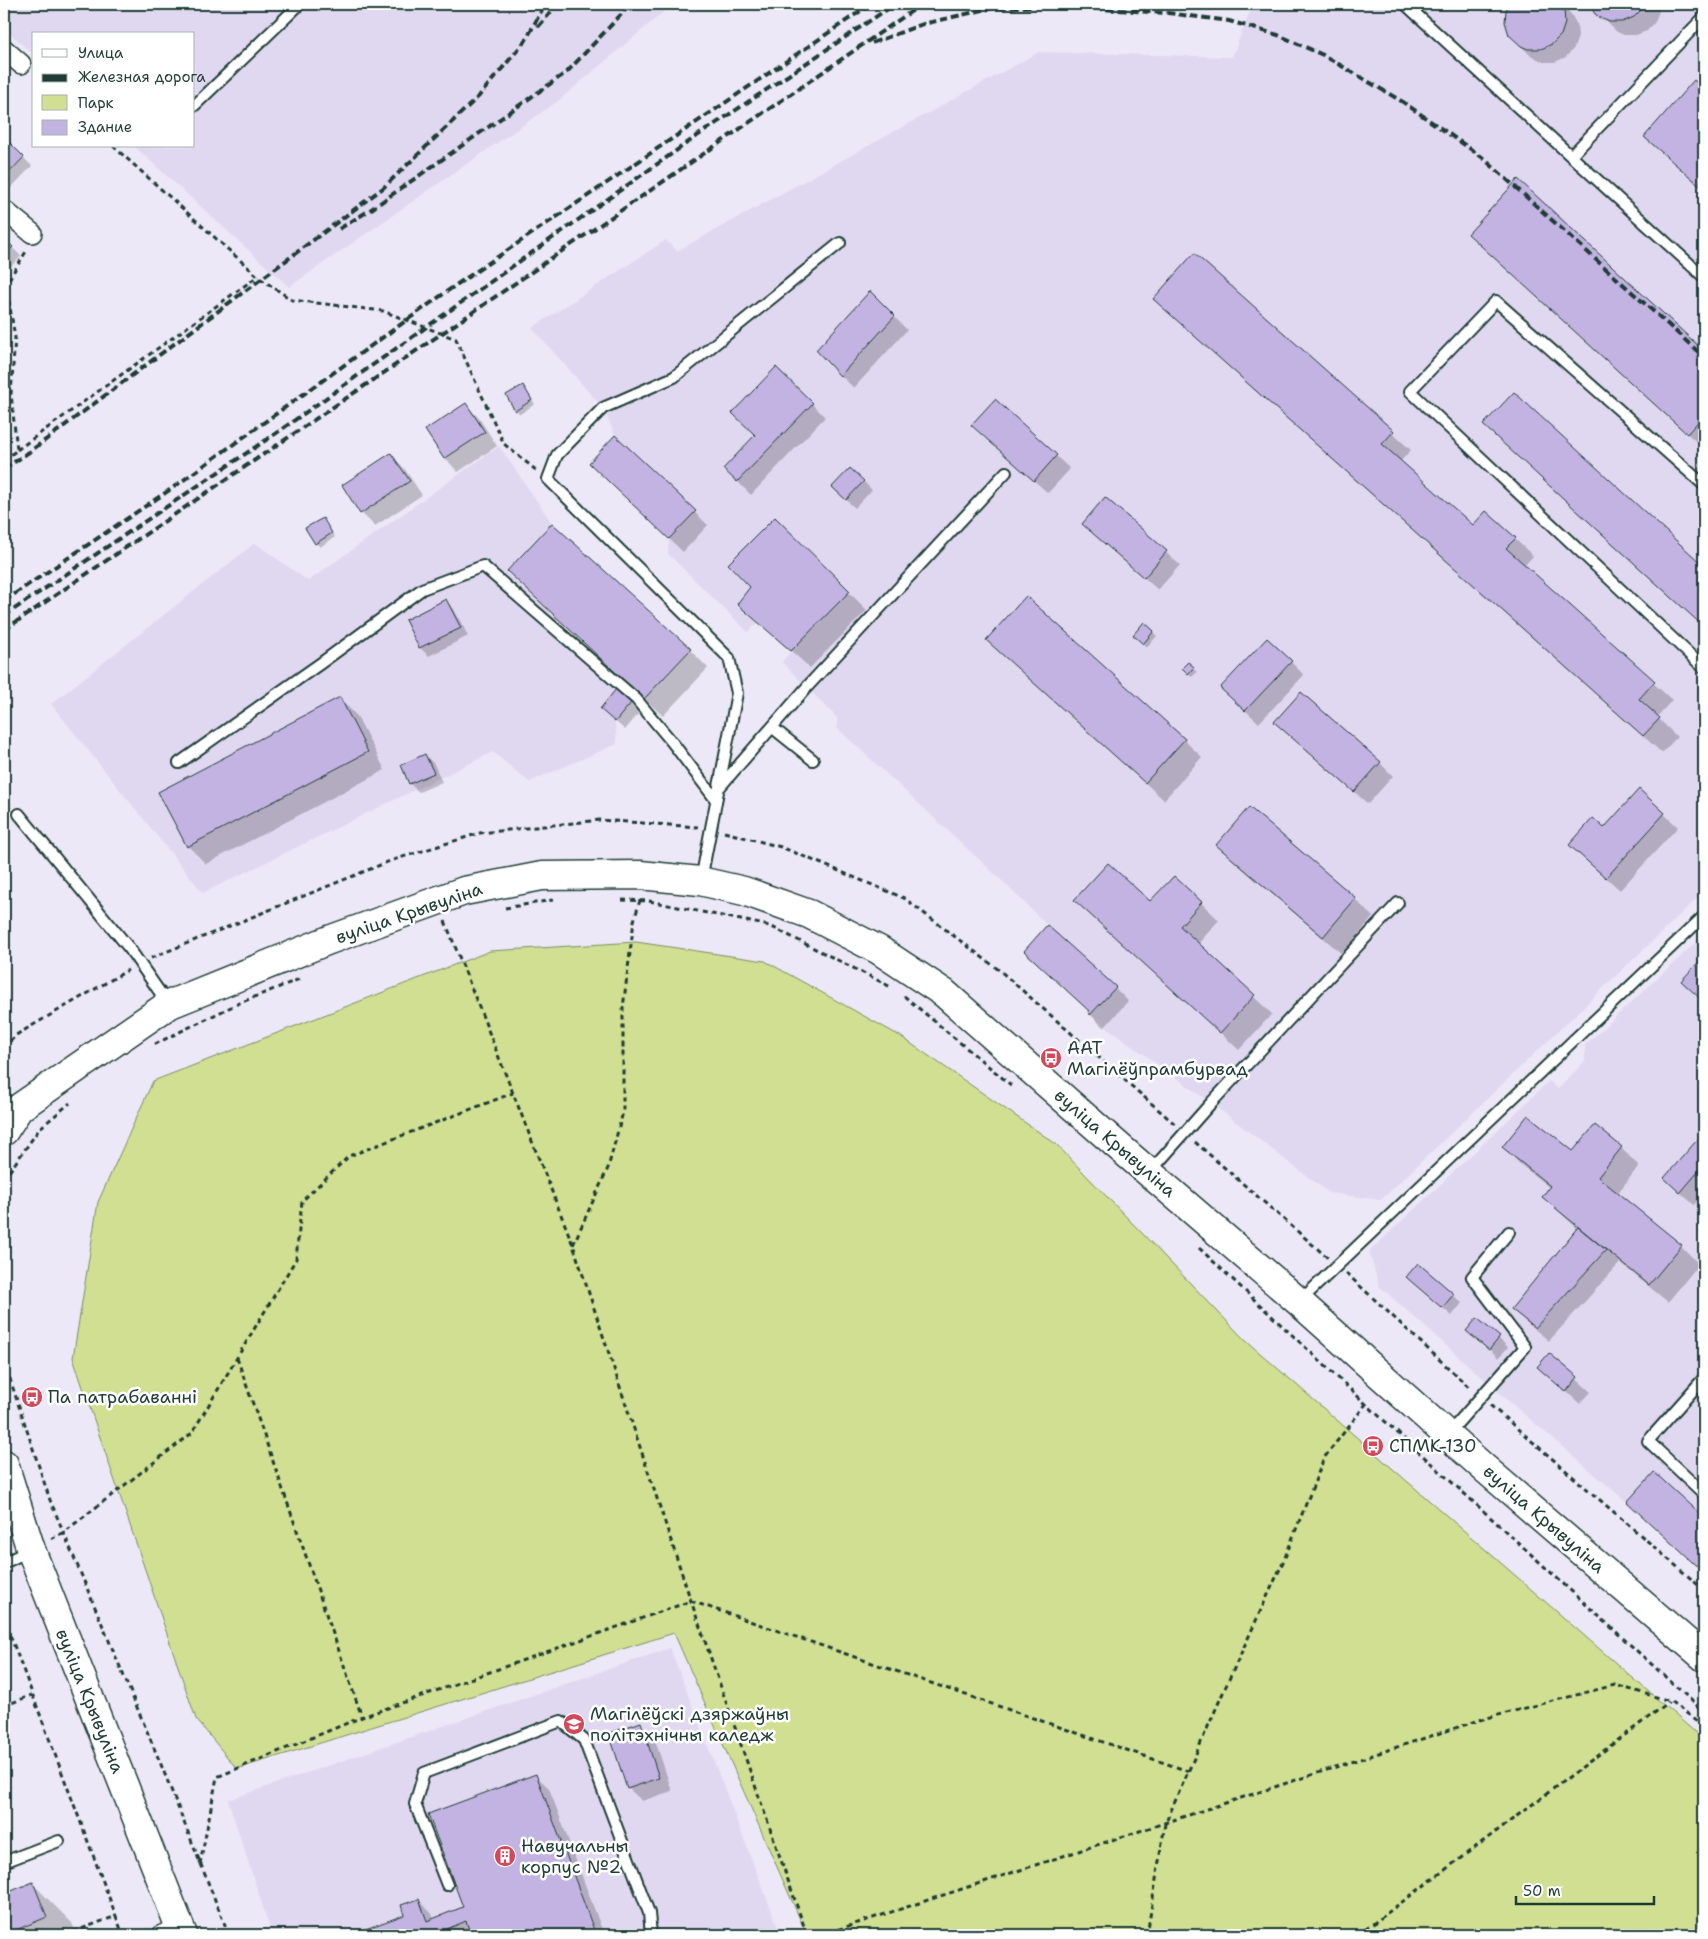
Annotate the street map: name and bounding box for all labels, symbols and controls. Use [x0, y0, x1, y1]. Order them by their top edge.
legend [32, 32, 195, 148]
text: Улица [78, 43, 124, 63]
text: Железная дорога [78, 67, 206, 87]
text: Парк [78, 93, 114, 113]
text: Здание [78, 117, 132, 137]
street label: вуліца Крывуліна [332, 877, 486, 949]
place label: ААТ Магілёўпрамбурвад [1067, 1036, 1249, 1081]
bus stop icon: ААТ Магілёўпрамбурвад [1039, 1046, 1063, 1070]
street label: вуліца Крывуліна [1049, 1083, 1181, 1203]
bus stop icon: Па патрабаванні [20, 1385, 44, 1409]
place label: Па патрабаванні [48, 1385, 197, 1409]
bus stop icon: СПМК-130 [1361, 1434, 1385, 1458]
place label: СПМК-130 [1389, 1434, 1477, 1458]
street label: вуліца Крывуліна [1478, 1459, 1610, 1579]
street label: вуліца Крывуліна [50, 1625, 130, 1777]
place label: Магілёўскі дзяржаўны політэхнічны каледж [590, 1702, 789, 1747]
school or university icon: Магілёўскі дзяржаўны політэхнічны каледж [562, 1712, 586, 1736]
place label: Навучальны корпус №2 [521, 1834, 629, 1879]
building icon: Навучальны корпус №2 [493, 1844, 517, 1868]
scale bar [1516, 1874, 1653, 1906]
text: 50 m [1523, 1881, 1561, 1901]

